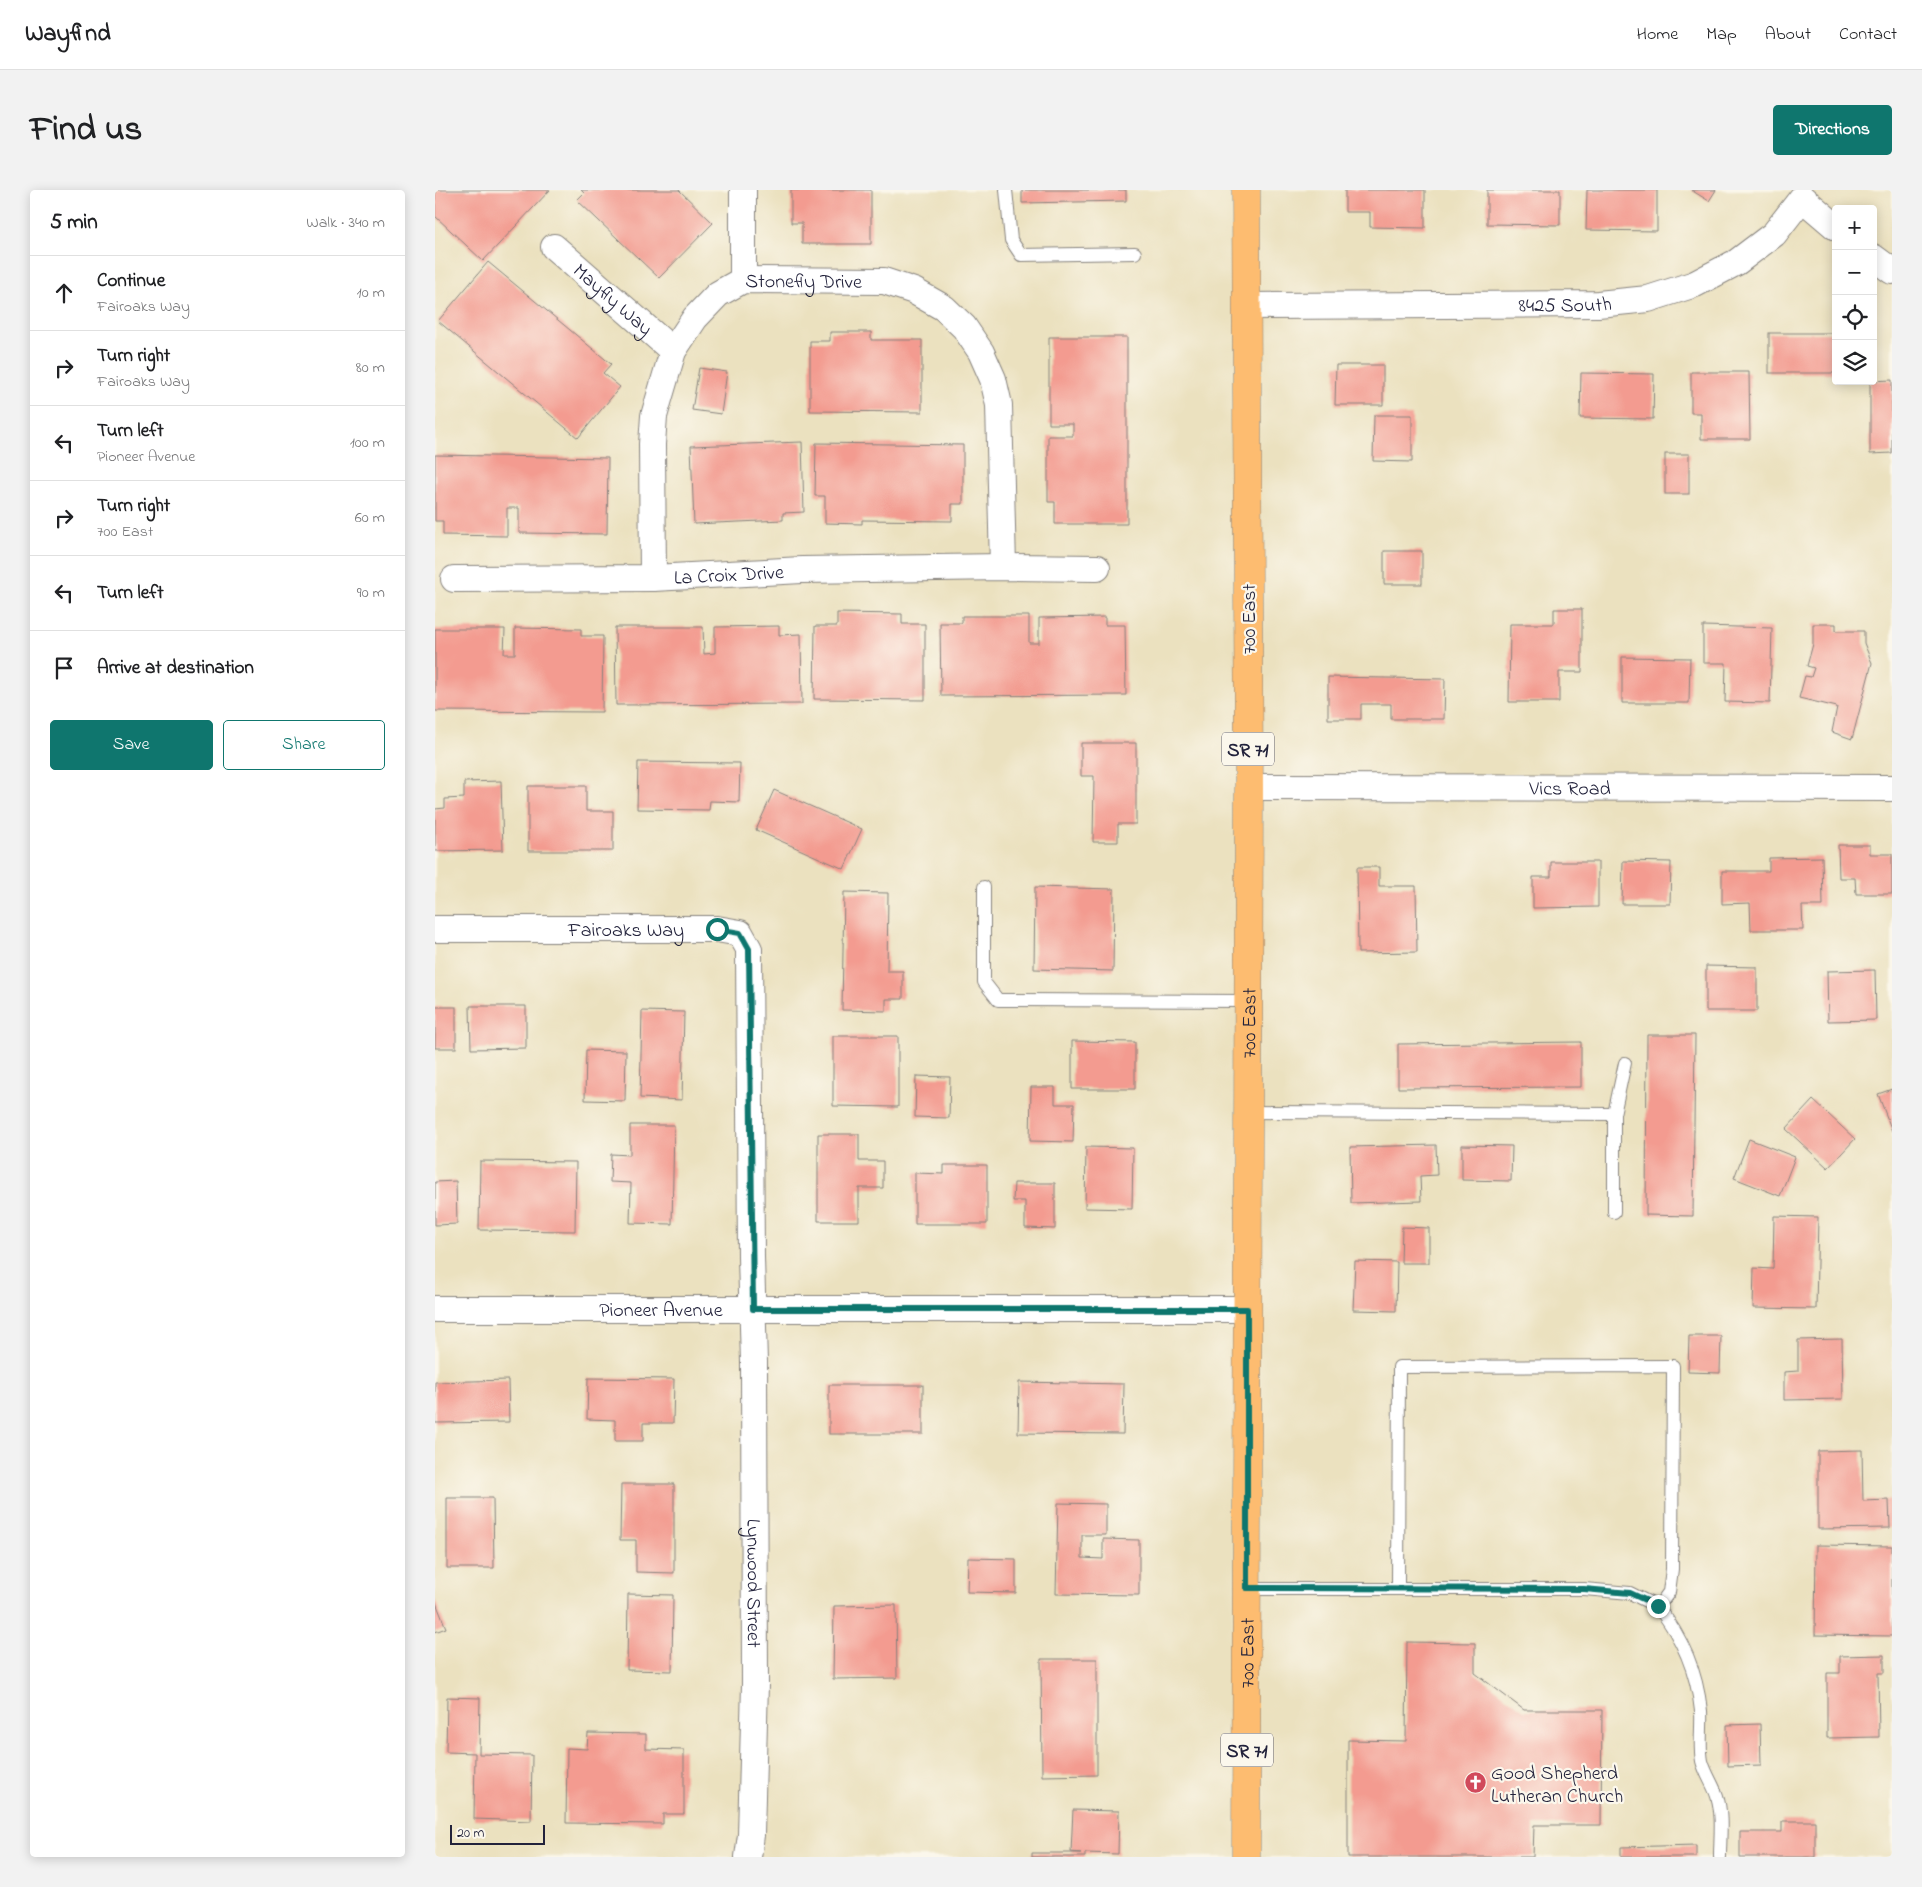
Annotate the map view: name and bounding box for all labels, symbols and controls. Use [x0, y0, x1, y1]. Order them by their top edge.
text: Wayfind [25, 17, 111, 52]
text: Home [1637, 22, 1678, 48]
text: Map [1706, 22, 1737, 48]
text: About [1765, 22, 1811, 48]
text: Contact [1839, 22, 1897, 48]
text: Find us [30, 105, 142, 156]
button: Directions [1773, 105, 1892, 155]
map controls [1832, 205, 1877, 385]
button: + [1832, 205, 1877, 250]
text: 5 min [50, 208, 98, 238]
text: Walk · 340 m [306, 211, 385, 235]
button: − [1832, 250, 1877, 295]
street label: Mayfly Way [566, 258, 658, 344]
text: Continue [97, 268, 165, 295]
street label: Stonefly Drive [745, 268, 862, 298]
icon: ahead [50, 279, 78, 307]
text: 10 m [357, 281, 385, 305]
street label: 8425 South [1518, 291, 1613, 321]
text: Fairoaks Way [97, 295, 190, 319]
button: locate [1832, 295, 1877, 340]
button: layers [1832, 340, 1877, 385]
text: Turn right [97, 343, 170, 370]
icon: right [50, 354, 78, 382]
text: 80 m [356, 356, 385, 380]
text: Fairoaks Way [97, 370, 190, 394]
text: Turn left [97, 418, 164, 445]
icon: left [50, 429, 78, 457]
text: 100 m [350, 431, 385, 455]
text: Pioneer Avenue [97, 445, 196, 469]
text: Turn right [97, 493, 170, 520]
icon: right [50, 504, 78, 532]
text: 60 m [355, 506, 385, 530]
text: 700 East [97, 520, 153, 544]
street label: La Croix Drive [673, 559, 785, 594]
icon: left [50, 579, 78, 607]
text: Turn left [97, 580, 164, 607]
text: 90 m [357, 581, 385, 605]
street label: 700 East [1236, 584, 1265, 654]
icon: arrive [50, 654, 78, 682]
text: Arrive at destination [97, 655, 254, 682]
button: Save [50, 720, 213, 770]
button: Share [223, 720, 385, 770]
road number: SR 71 [1222, 732, 1274, 766]
street label: Vics Road [1528, 775, 1611, 805]
street label: Fairoaks Way [567, 917, 684, 946]
route start [706, 918, 729, 941]
street label: 700 East [1236, 988, 1265, 1058]
street label: Pioneer Avenue [599, 1297, 723, 1326]
street label: Lynwood Street [737, 1519, 767, 1648]
route end [1647, 1595, 1670, 1618]
street label: 700 East [1234, 1618, 1264, 1688]
road number: SR 71 [1221, 1734, 1273, 1766]
place label: Good Shepherd Lutheran Church [1491, 1760, 1623, 1812]
church icon: Good Shepherd Lutheran Church [1463, 1771, 1487, 1795]
scale bar [450, 1822, 545, 1845]
text: 20 m [457, 1823, 484, 1844]

